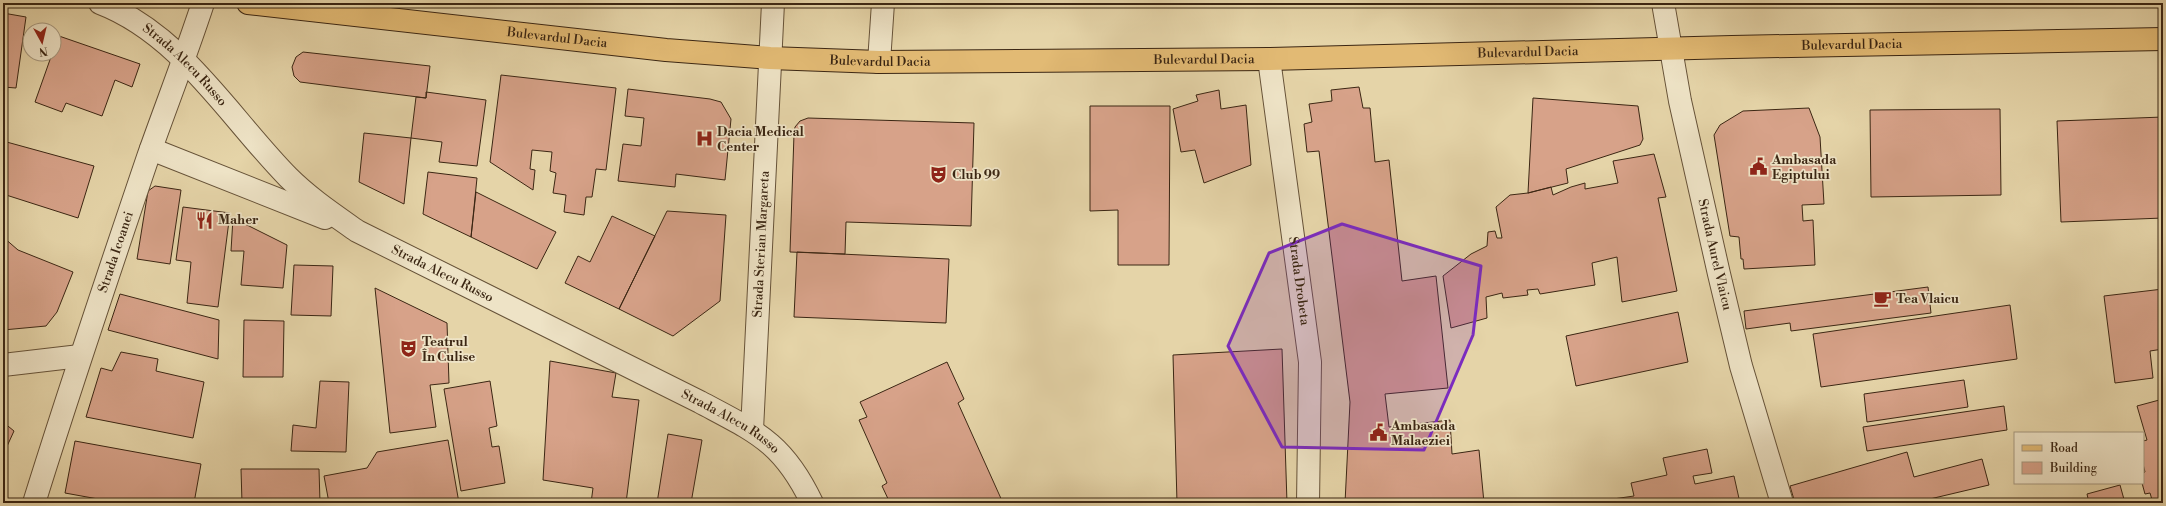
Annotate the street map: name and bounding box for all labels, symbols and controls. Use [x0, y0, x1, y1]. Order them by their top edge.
street label: Strada Alecu Russo [139, 20, 230, 109]
north arrow [22, 22, 62, 62]
street label: Bulevardul Dacia [505, 24, 609, 51]
street label: Bulevardul Dacia [1800, 36, 1903, 54]
text: N [38, 43, 49, 58]
street label: Bulevardul Dacia [1476, 43, 1579, 62]
street label: Bulevardul Dacia [1152, 51, 1255, 68]
street label: Bulevardul Dacia [828, 52, 931, 70]
place label: Dacia Medical Center [717, 124, 805, 155]
hospital icon: Dacia Medical Center [694, 129, 714, 149]
place label: Ambasada Egiptului [1771, 152, 1837, 183]
public building icon: Ambasada Egiptului [1749, 157, 1769, 177]
theatre icon: Club 99 [929, 165, 949, 185]
place label: Club 99 [952, 167, 1000, 183]
street label: Strada Sterian Margareta [750, 170, 773, 318]
street label: Strada Aurel Vlaicu [1694, 197, 1736, 313]
street label: Strada Icoanei [95, 209, 137, 295]
restaurant icon: Maher [195, 210, 215, 230]
place label: Maher [218, 212, 259, 228]
street label: Strada Drobeta [1285, 236, 1313, 327]
street label: Strada Alecu Russo [389, 241, 496, 306]
cafe icon: Tea Vlaicu [1873, 289, 1893, 309]
place label: Tea Vlaicu [1896, 291, 1959, 307]
place label: Teatrul În Culise [421, 334, 475, 365]
theatre icon: Teatrul În Culise [399, 339, 419, 359]
street label: Strada Alecu Russo [679, 386, 783, 457]
place label: Ambasada Malaeziei [1390, 418, 1456, 449]
public building icon: Ambasada Malaeziei [1368, 423, 1388, 443]
legend [2014, 432, 2144, 484]
text: Road [2050, 441, 2078, 456]
text: Building [2049, 461, 2098, 476]

